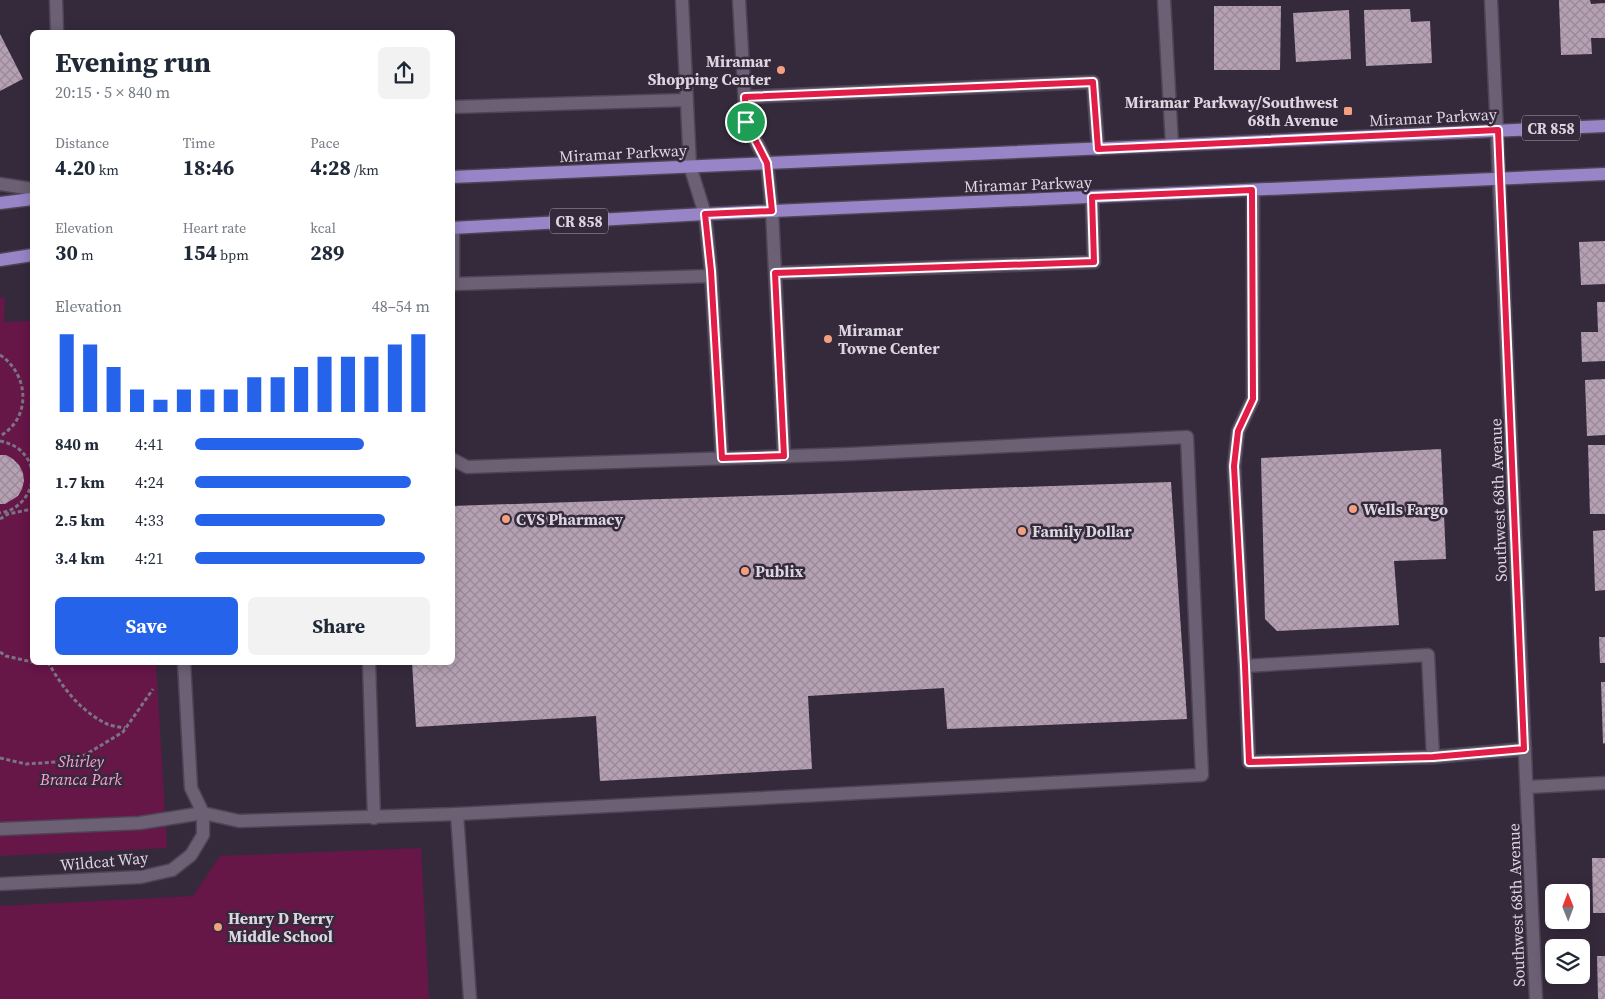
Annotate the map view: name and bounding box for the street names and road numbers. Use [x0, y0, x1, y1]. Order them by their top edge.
street label: Miramar Parkway [1369, 103, 1498, 131]
road number: CR 858 [1522, 116, 1580, 140]
street label: Miramar Parkway [559, 139, 688, 167]
street label: Miramar Parkway [964, 171, 1093, 197]
road number: CR 858 [550, 208, 608, 234]
street label: Southwest 68th Avenue [1484, 418, 1512, 582]
street label: Southwest 68th Avenue [1502, 823, 1530, 987]
street label: Wildcat Way [59, 846, 150, 876]

